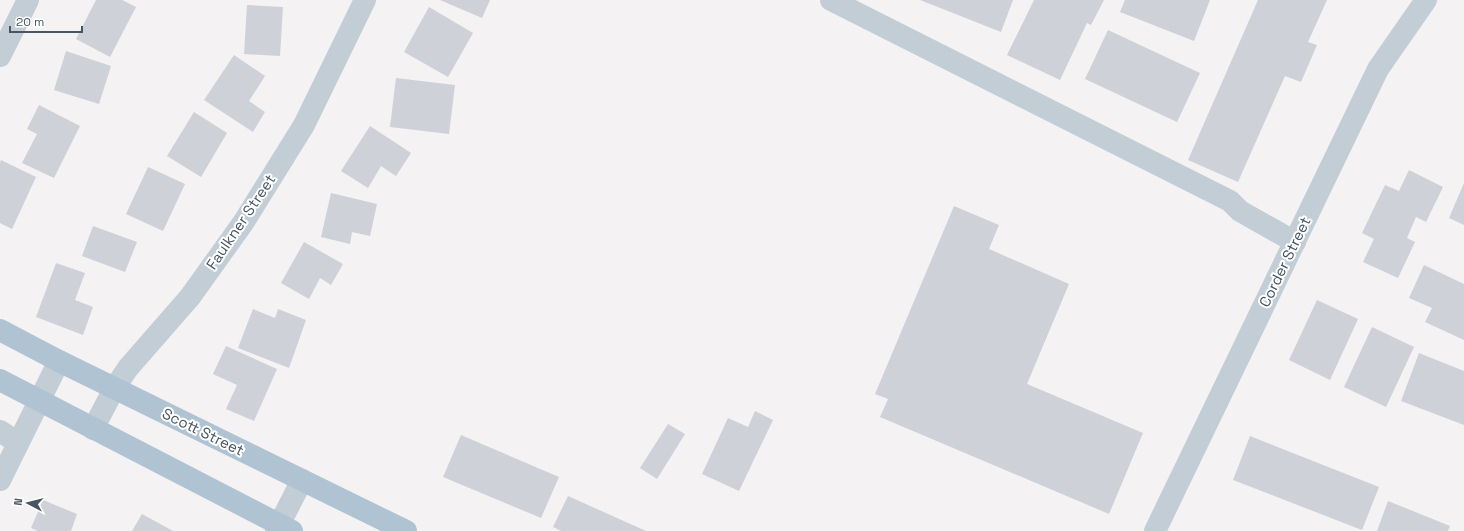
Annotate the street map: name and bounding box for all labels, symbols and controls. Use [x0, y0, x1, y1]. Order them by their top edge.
scale bar [10, 8, 82, 34]
text: 20 m [16, 14, 44, 30]
street label: Faulkner Street [202, 170, 279, 273]
street label: Corder Street [1254, 213, 1315, 310]
street label: Scott Street [159, 404, 247, 460]
north arrow [8, 483, 48, 523]
text: N [11, 497, 25, 506]

